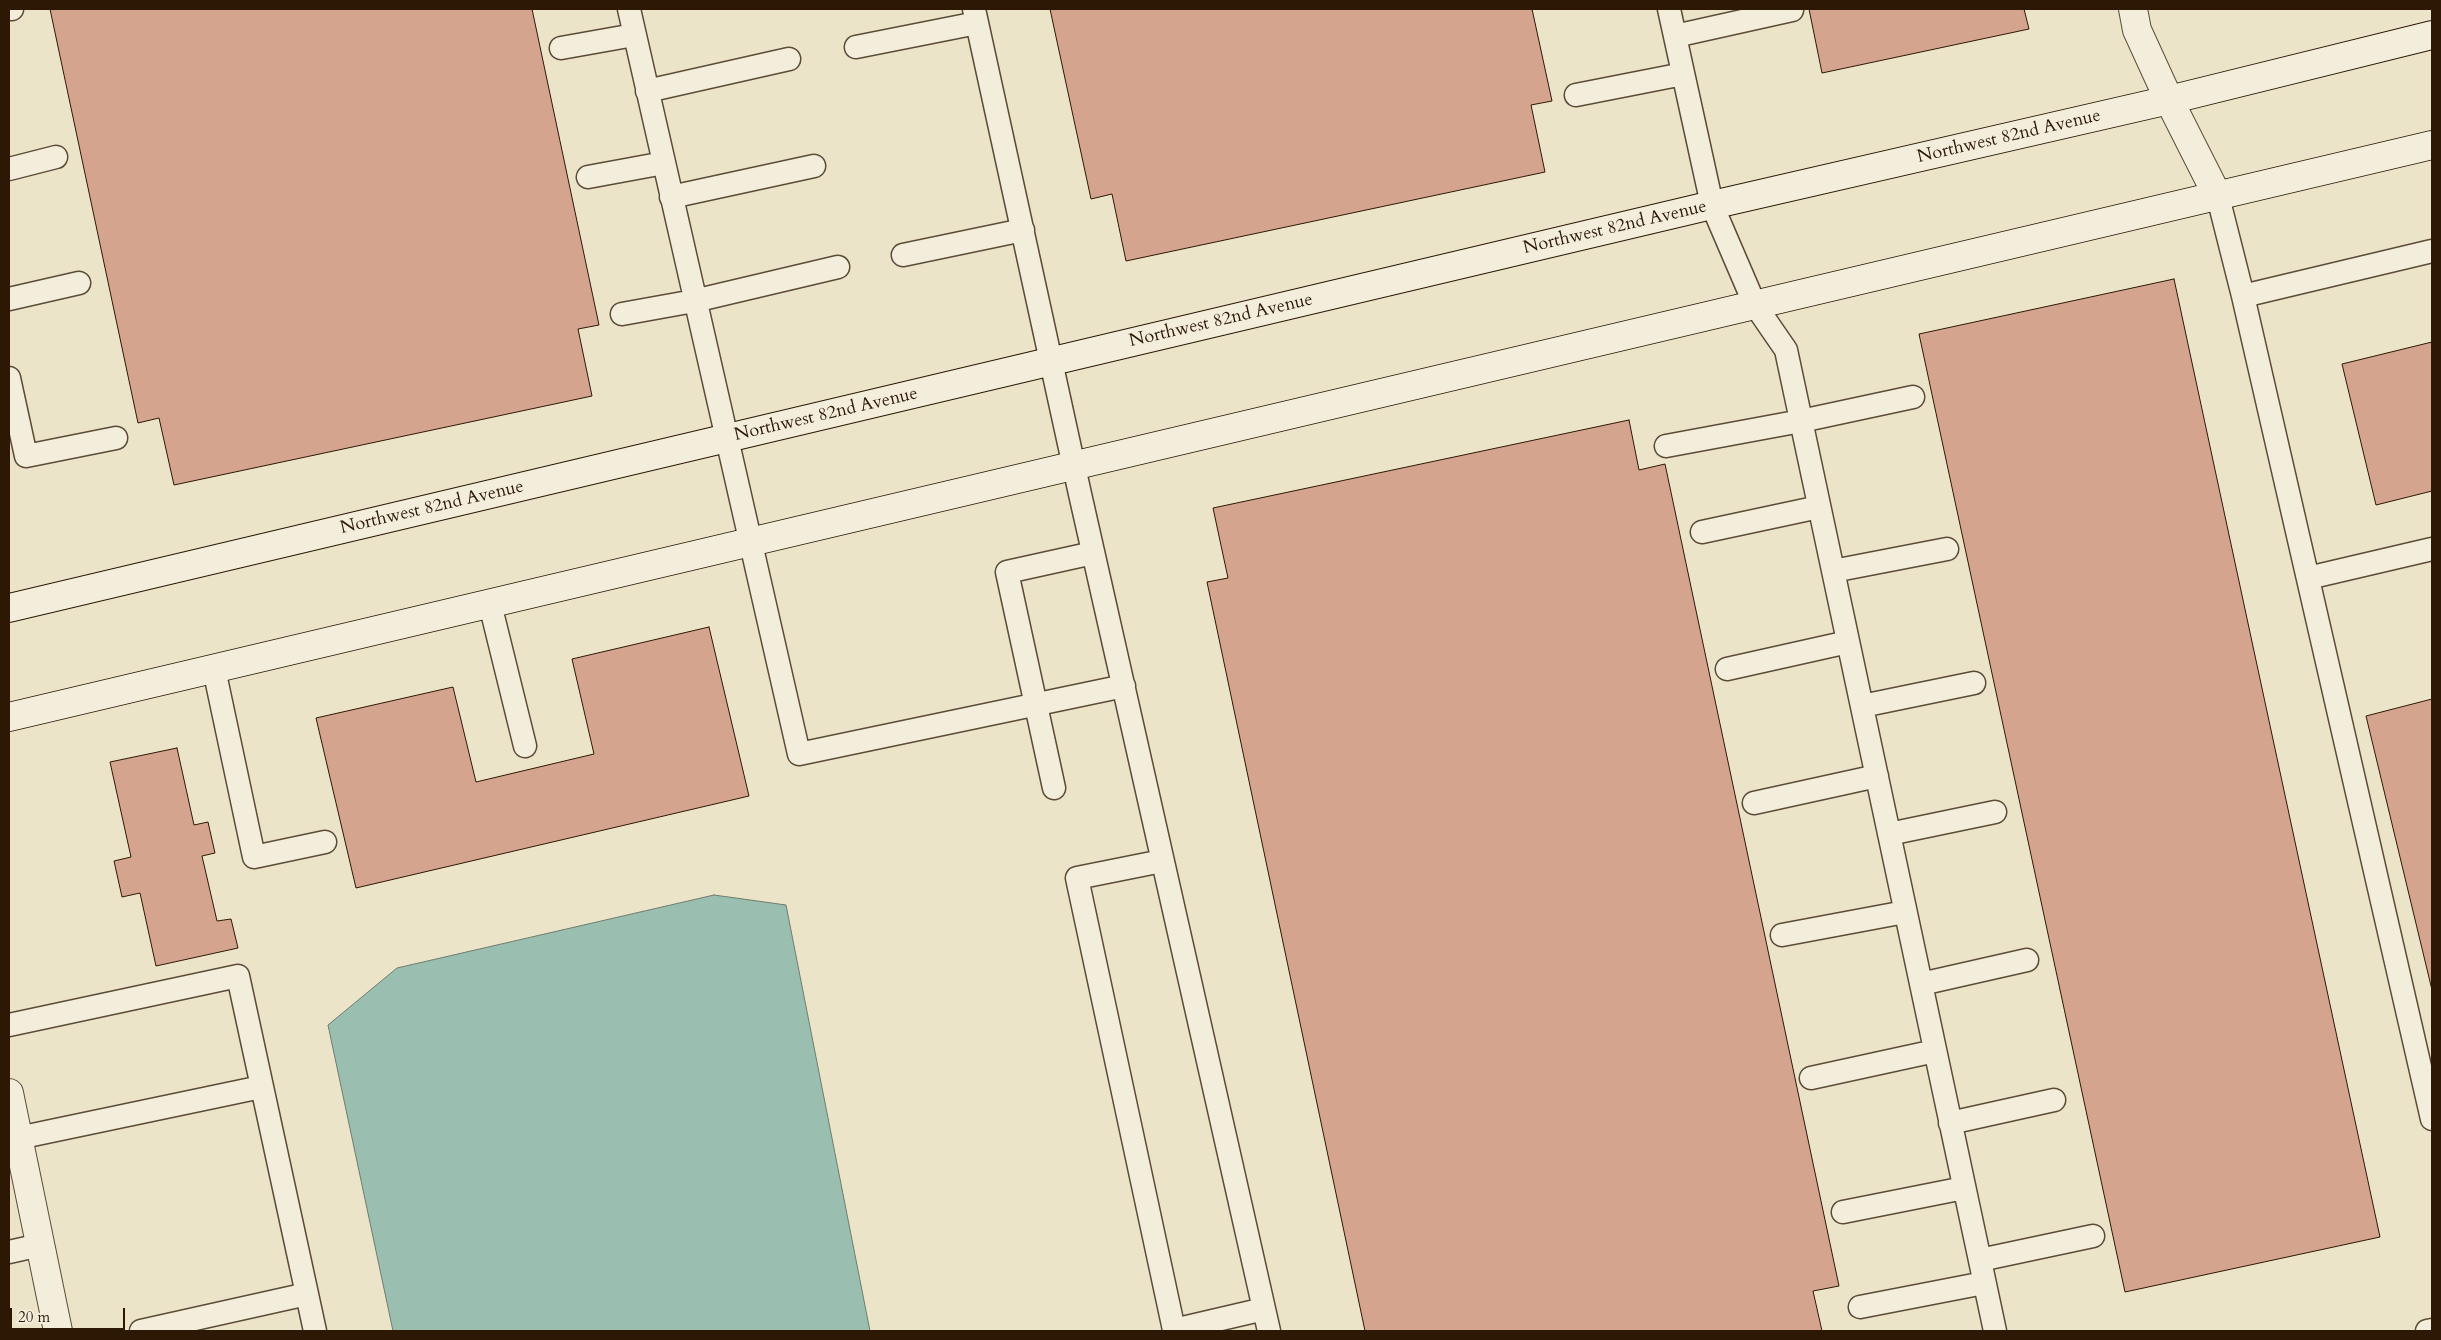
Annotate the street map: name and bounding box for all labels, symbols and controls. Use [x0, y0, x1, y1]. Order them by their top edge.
street label: Northwest 82nd Avenue [1915, 105, 2103, 169]
street label: Northwest 82nd Avenue [1521, 196, 1709, 260]
street label: Northwest 82nd Avenue [1127, 289, 1315, 353]
street label: Northwest 82nd Avenue [732, 383, 920, 447]
street label: Northwest 82nd Avenue [338, 476, 526, 540]
scale bar [12, 1298, 128, 1330]
text: 20 m [18, 1307, 50, 1327]

